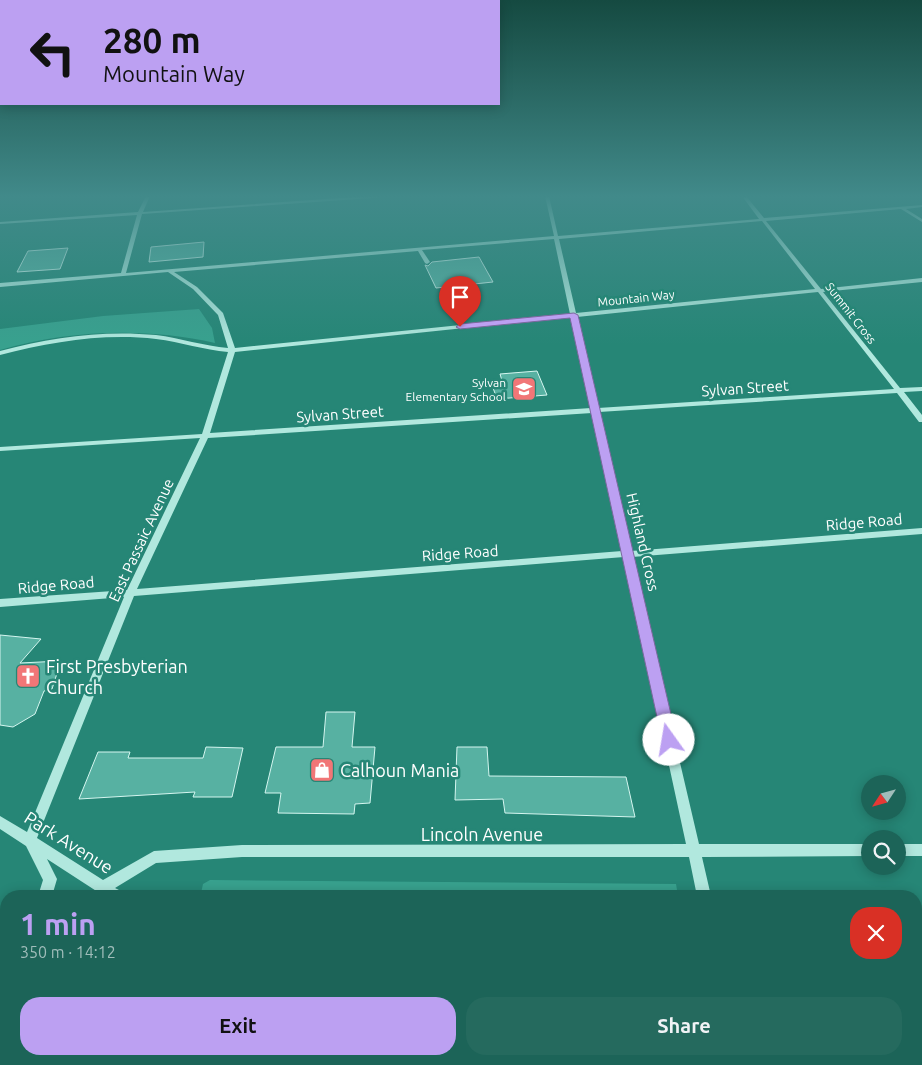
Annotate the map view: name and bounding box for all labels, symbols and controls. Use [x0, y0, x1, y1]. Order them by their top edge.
icon: left [20, 20, 85, 85]
text: 280 m [103, 20, 201, 60]
text: Mountain Way [103, 61, 245, 86]
pin [439, 276, 481, 327]
street label: Summit Cross [823, 280, 879, 346]
icon: arrive [446, 283, 474, 311]
street label: Mountain Way [597, 287, 675, 309]
place label: Sylvan Elementary School [406, 376, 506, 403]
school or university icon: Sylvan Elementary School [511, 376, 537, 402]
street label: Sylvan Street [701, 376, 789, 400]
street label: Sylvan Street [296, 402, 384, 426]
street label: East Passaic Avenue [105, 476, 177, 604]
street label: Highland Cross [623, 491, 663, 593]
street label: Ridge Road [825, 510, 903, 534]
street label: Ridge Road [421, 542, 499, 564]
street label: Ridge Road [17, 573, 95, 597]
place label: First Presbyterian Church [46, 656, 188, 697]
church icon: First Presbyterian Church [15, 663, 41, 689]
position arrow [642, 713, 694, 765]
shop icon: Calhoun Mania [309, 757, 335, 783]
place label: Calhoun Mania [340, 760, 459, 780]
north arrow [861, 775, 906, 820]
map controls [861, 775, 906, 875]
street label: Park Avenue [21, 807, 117, 877]
street label: Lincoln Avenue [421, 824, 543, 844]
button: search [861, 830, 906, 875]
text: 1 min [20, 907, 96, 941]
button: close [850, 907, 902, 959]
text: 350 m · 14:12 [20, 943, 116, 961]
button: Exit [20, 997, 456, 1055]
button: Share [466, 997, 902, 1055]

